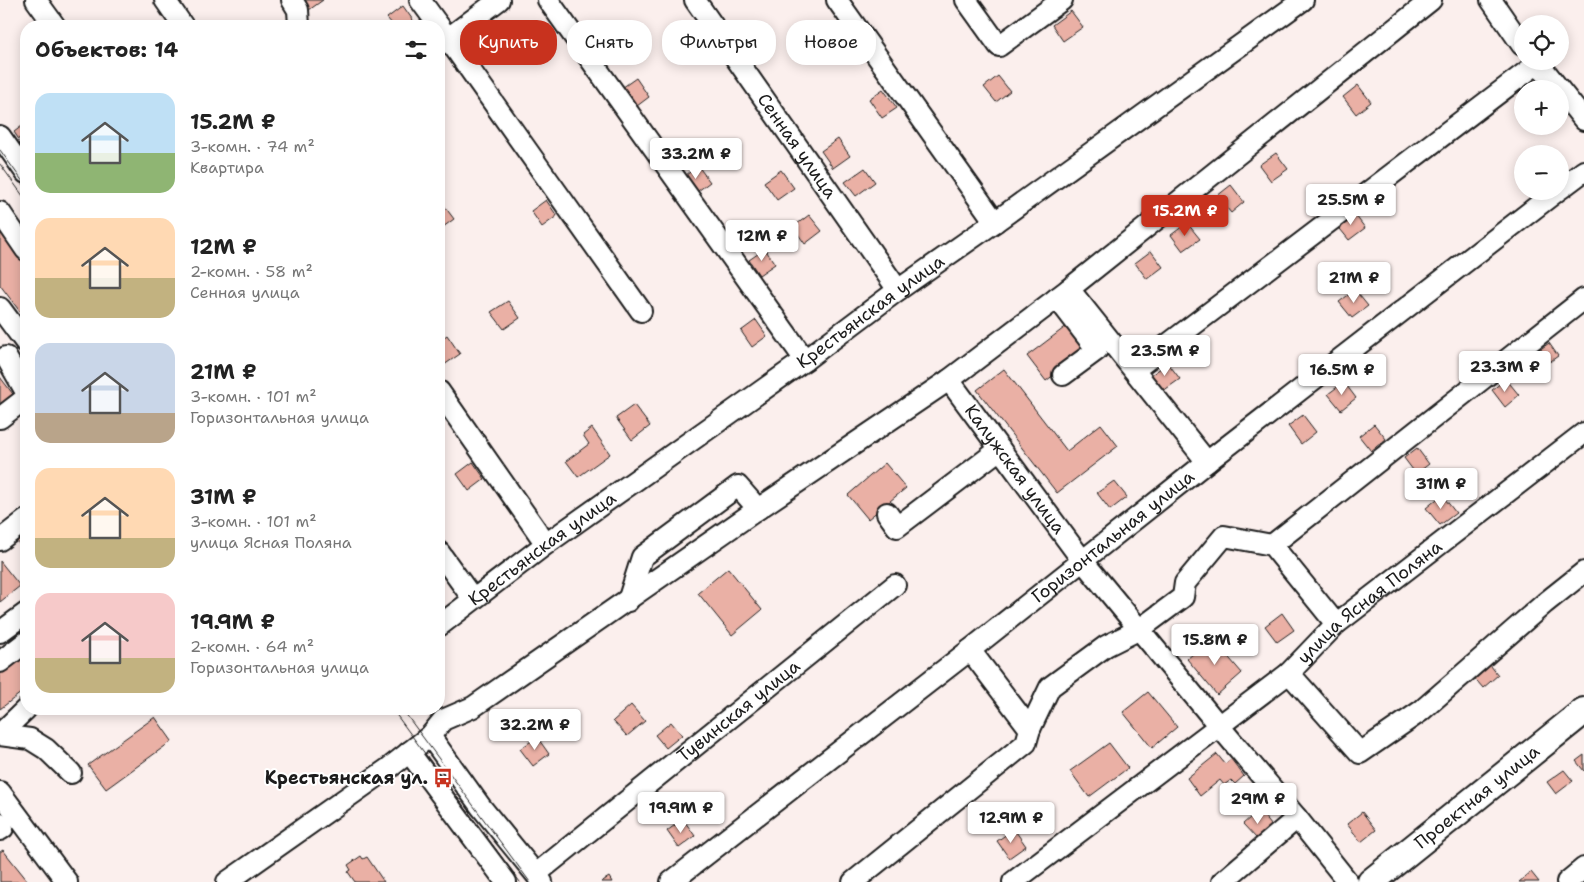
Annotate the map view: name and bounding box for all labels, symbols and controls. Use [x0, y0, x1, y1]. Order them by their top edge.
map controls [1514, 15, 1569, 200]
button: locate [1514, 15, 1569, 70]
chip: Купить [460, 20, 557, 65]
chip: Снять [567, 20, 652, 65]
chip: Фильтры [662, 20, 776, 65]
chip: Новое [786, 20, 876, 65]
text: Объектов: 14 [35, 36, 178, 64]
icon: filters [402, 36, 430, 64]
button: + [1514, 80, 1569, 135]
street label: Сенная улица [752, 88, 842, 203]
text: 15.2M ₽ [190, 108, 276, 136]
icon: home [75, 113, 135, 173]
text: 3-комн. · 74 m² [190, 136, 315, 157]
pin: 33.2M ₽ [650, 138, 742, 180]
text: 33.2M ₽ [661, 143, 731, 164]
button: − [1514, 145, 1569, 200]
text: Квартира [190, 157, 264, 178]
pin: 25.5M ₽ [1305, 184, 1397, 226]
text: 25.5M ₽ [1317, 189, 1385, 210]
pin: 15.2M ₽ [1139, 194, 1231, 237]
text: 15.2M ₽ [1152, 200, 1218, 221]
pin: 12M ₽ [727, 220, 797, 262]
text: 12M ₽ [736, 225, 788, 246]
text: 12M ₽ [190, 233, 257, 261]
icon: home [75, 238, 135, 298]
street label: Крестьянская улица [792, 249, 949, 374]
text: 2-комн. · 58 m² [190, 261, 313, 282]
pin: 21M ₽ [1319, 262, 1389, 304]
text: 21M ₽ [1329, 267, 1379, 288]
text: Сенная улица [190, 282, 300, 303]
pin: 23.5M ₽ [1119, 334, 1211, 377]
text: 23.5M ₽ [1130, 340, 1200, 361]
pin: 23.3M ₽ [1459, 350, 1551, 393]
pin: 16.5M ₽ [1296, 354, 1388, 396]
text: 23.3M ₽ [1470, 356, 1540, 377]
text: 21M ₽ [190, 358, 257, 386]
text: 16.5M ₽ [1309, 359, 1375, 380]
icon: home [75, 363, 135, 423]
text: 3-комн. · 101 m² [190, 386, 317, 407]
street label: Калужская улица [959, 400, 1071, 539]
text: Горизонтальная улица [190, 407, 369, 428]
street label: Горизонтальная улица [1027, 465, 1199, 609]
pin: 31M ₽ [1406, 468, 1476, 510]
text: 31M ₽ [1416, 473, 1466, 494]
text: 31M ₽ [190, 483, 257, 511]
street label: Крестьянская улица [463, 486, 621, 611]
icon: home [75, 488, 135, 548]
text: 3-комн. · 101 m² [190, 511, 317, 532]
text: улица Ясная Поляна [190, 532, 352, 553]
street label: улица Ясная Поляна [1292, 535, 1447, 669]
text: 19.9M ₽ [190, 608, 275, 636]
icon: home [75, 613, 135, 673]
pin: 15.8M ₽ [1169, 624, 1261, 666]
text: 15.8M ₽ [1182, 629, 1248, 650]
text: 2-комн. · 64 m² [190, 636, 314, 657]
street label: Тувинская улица [672, 654, 805, 768]
text: Горизонтальная улица [190, 657, 369, 678]
pin: 32.2M ₽ [489, 708, 581, 751]
text: 32.2M ₽ [500, 714, 570, 735]
street label: Проектная улица [1410, 739, 1545, 854]
place label: Крестьянская ул. [265, 766, 428, 790]
bus stop icon: Крестьянская ул. [432, 767, 454, 789]
pin: 29M ₽ [1223, 782, 1293, 825]
text: 29M ₽ [1231, 788, 1285, 809]
pin: 19.9M ₽ [635, 792, 727, 834]
text: 19.9M ₽ [649, 797, 713, 818]
pin: 12.9M ₽ [965, 802, 1057, 844]
text: 12.9M ₽ [979, 807, 1043, 828]

